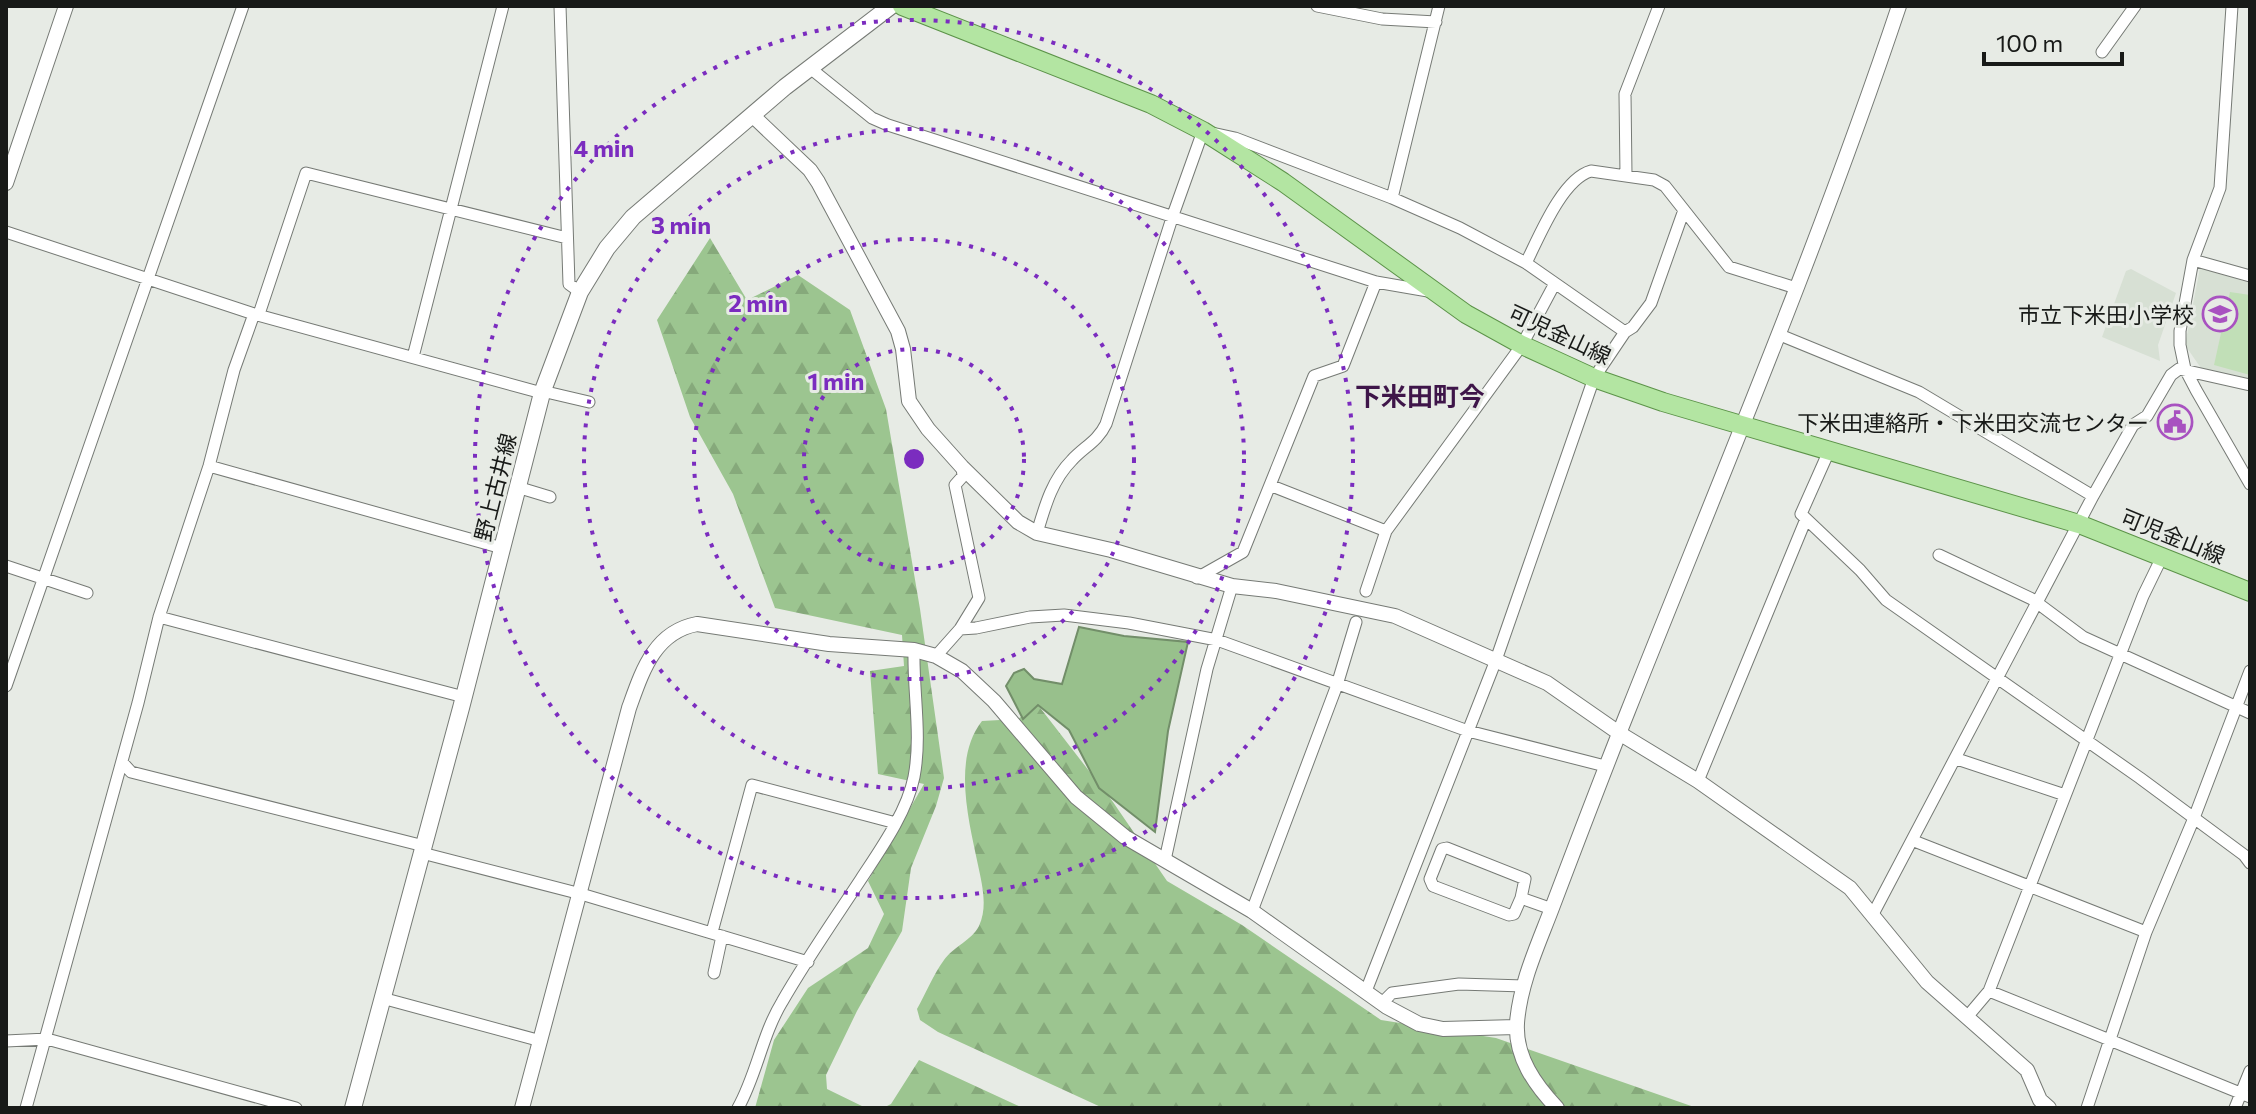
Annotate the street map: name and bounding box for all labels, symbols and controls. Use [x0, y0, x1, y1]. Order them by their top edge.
scale bar [1984, 16, 2122, 66]
text: 100 m [1996, 28, 2063, 57]
text: 4 min [574, 133, 634, 162]
text: 3 min [651, 210, 711, 239]
text: 2 min [728, 288, 788, 317]
school or university icon: 市立下米田小学校 [2201, 295, 2239, 333]
street label: 可児金山線 [1504, 299, 1616, 369]
place label: 市立下米田小学校 [2018, 301, 2194, 328]
text: 1 min [808, 366, 864, 395]
district label: 下米田町今 [1355, 380, 1485, 411]
public building icon: 下米田連絡所・下米田交流センター [2156, 403, 2194, 441]
place label: 下米田連絡所・下米田交流センター [1797, 409, 2149, 436]
street label: 野上古井線 [469, 430, 521, 544]
centre of rings [900, 445, 928, 473]
street label: 可児金山線 [2117, 503, 2229, 569]

